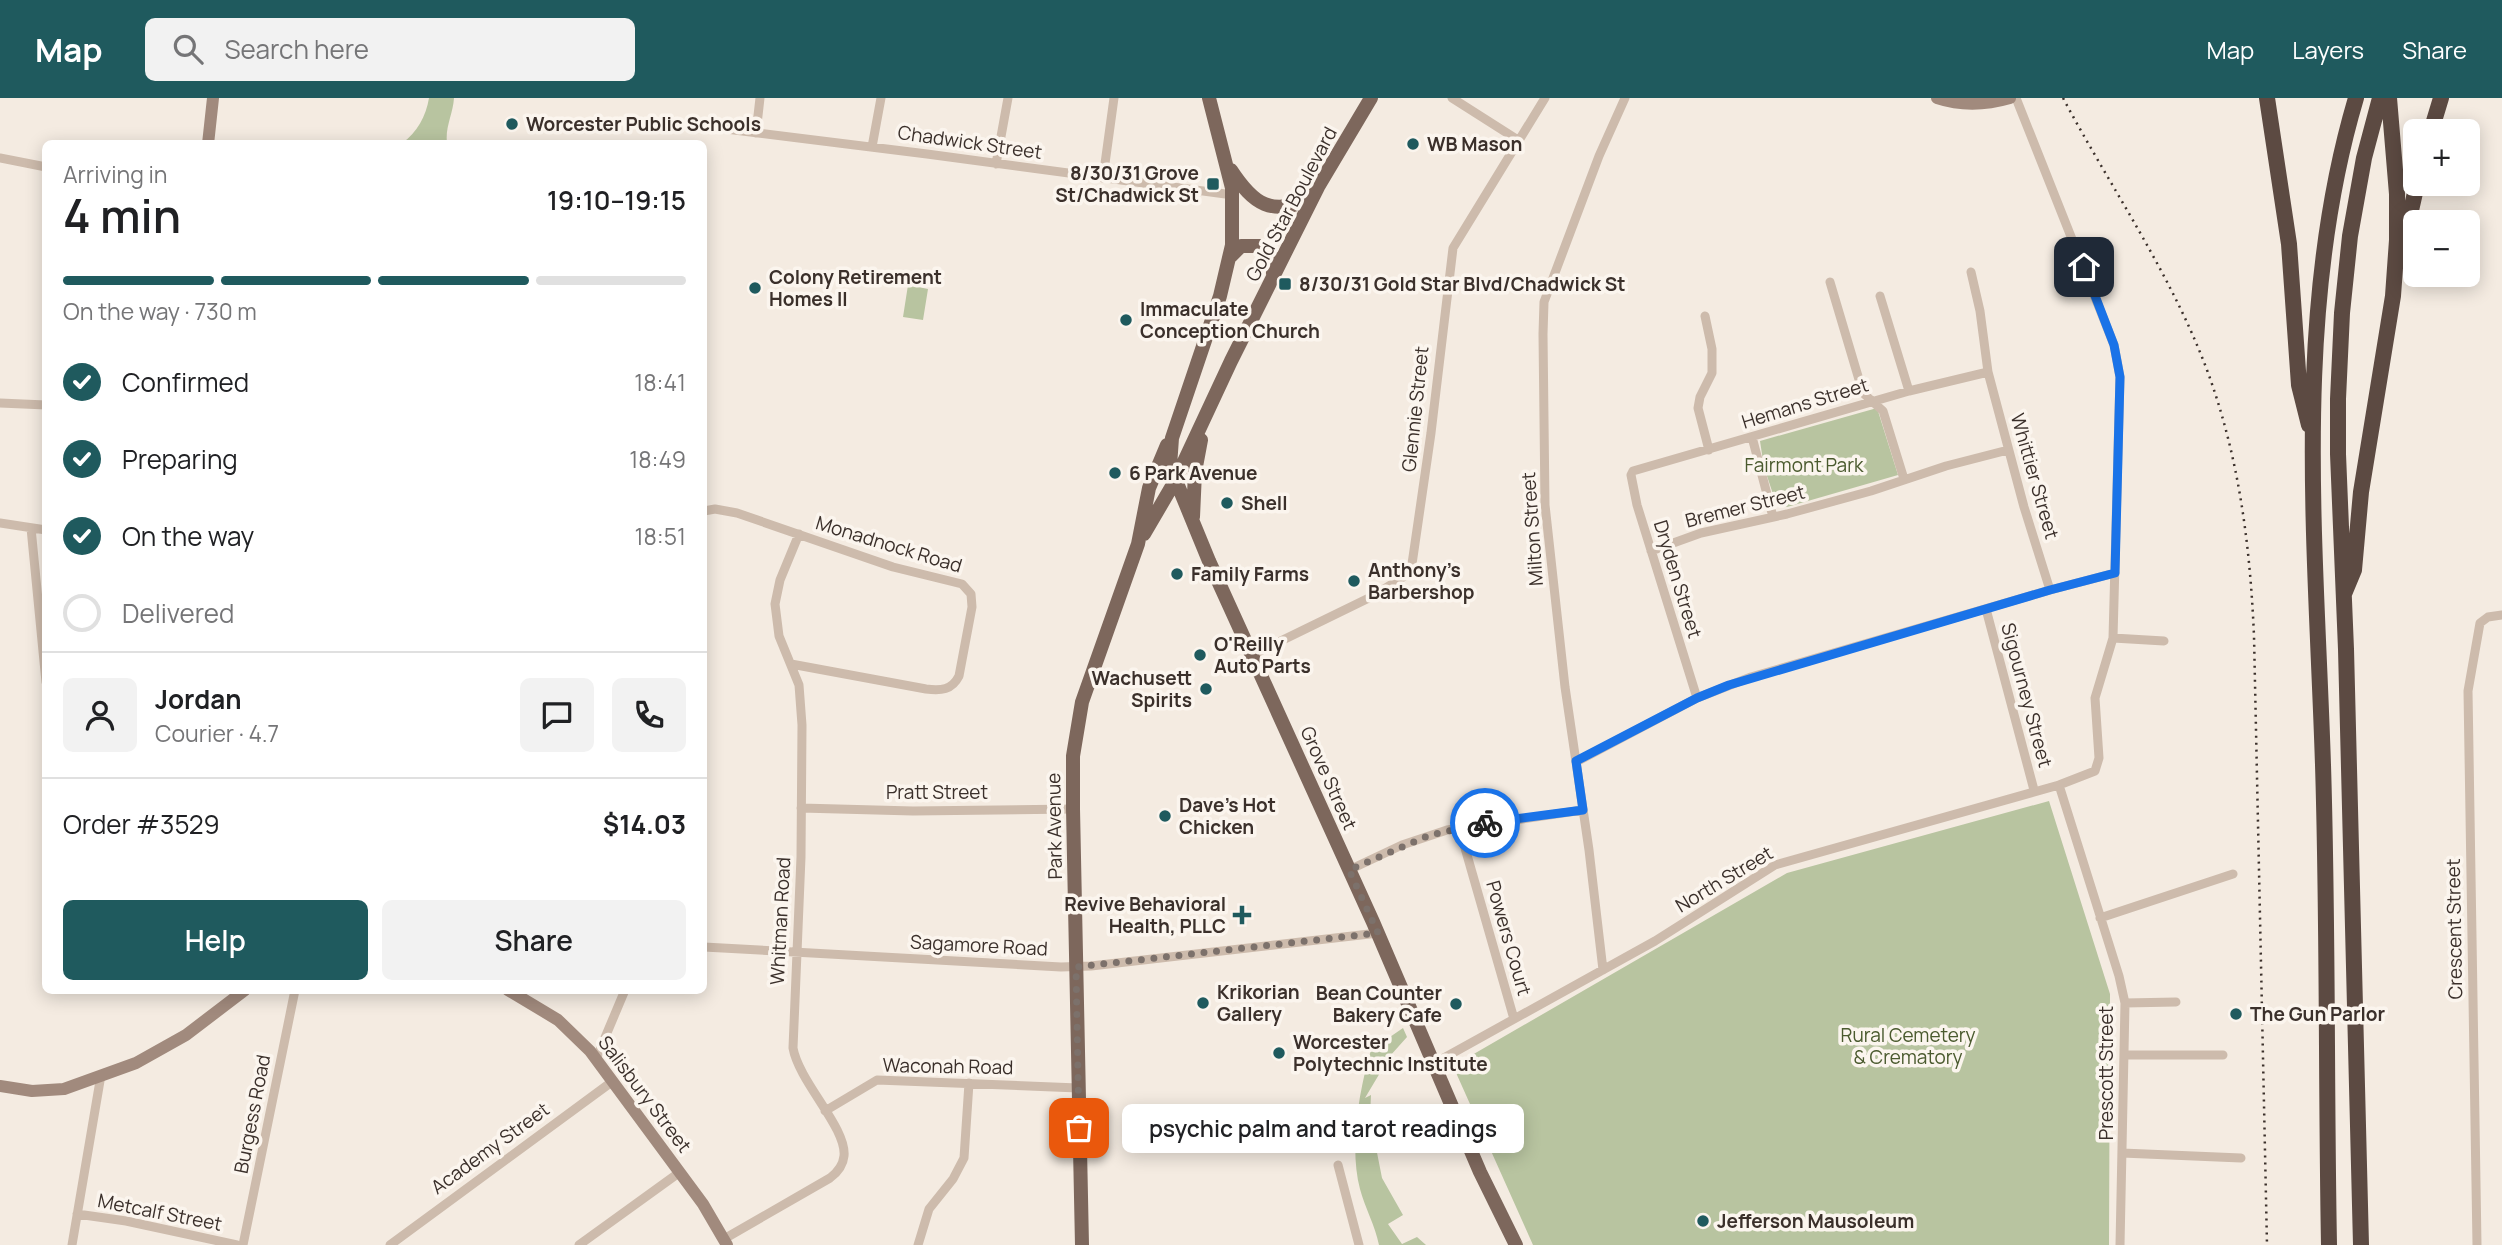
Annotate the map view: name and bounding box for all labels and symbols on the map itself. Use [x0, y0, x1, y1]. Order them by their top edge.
place label: Worcester Public Schools [526, 111, 761, 137]
marker: Worcester Public Schools [504, 116, 520, 132]
street label: Chadwick Street [896, 119, 1044, 165]
street label: Gold Star Boulevard [1239, 122, 1343, 286]
place label: WB Mason [1427, 131, 1522, 157]
marker: WB Mason [1405, 136, 1421, 152]
place label: 8/30/31 Grove St/Chadwick St [1055, 160, 1199, 208]
marker: 8/30/31 Grove St/Chadwick St [1205, 176, 1221, 192]
pin [2054, 237, 2114, 297]
place label: Colony Retirement Homes II [769, 264, 942, 312]
place label: 8/30/31 Gold Star Blvd/Chadwick St [1299, 271, 1626, 297]
marker: 8/30/31 Gold Star Blvd/Chadwick St [1277, 276, 1293, 292]
marker: Colony Retirement Homes II [747, 280, 763, 296]
place label: Immaculate Conception Church [1140, 296, 1320, 344]
marker: Immaculate Conception Church [1118, 312, 1134, 328]
street label: Glennie Street [1395, 345, 1435, 473]
street label: Hemans Street [1738, 371, 1872, 435]
street label: Whittier Street [2005, 410, 2065, 542]
park label: Fairmont Park [1745, 452, 1864, 478]
place label: 6 Park Avenue [1129, 460, 1258, 486]
marker: 6 Park Avenue [1107, 465, 1123, 481]
street label: Milton Street [1515, 471, 1549, 587]
street label: Bremer Street [1682, 479, 1808, 533]
place label: Shell [1241, 490, 1287, 516]
marker: Shell [1219, 495, 1235, 511]
street label: Monadnock Road [813, 509, 965, 579]
street label: Dryden Street [1648, 517, 1708, 641]
place label: Anthony’s Barbershop [1368, 557, 1474, 605]
place label: Family Farms [1191, 561, 1309, 587]
marker: Family Farms [1169, 566, 1185, 582]
marker: Anthony’s Barbershop [1346, 573, 1362, 589]
street label: Sigourney Street [1995, 620, 2059, 770]
place label: O'Reilly Auto Parts [1214, 631, 1311, 679]
marker: O'Reilly Auto Parts [1192, 647, 1208, 663]
place label: Wachusett Spirits [1092, 665, 1192, 713]
marker: Wachusett Spirits [1198, 681, 1214, 697]
street label: Grove Street [1295, 722, 1363, 834]
street label: Park Avenue [1040, 772, 1068, 880]
street label: Pratt Street [886, 779, 988, 805]
courier [1450, 788, 1520, 858]
place label: Dave's Hot Chicken [1179, 792, 1276, 840]
marker: Dave's Hot Chicken [1157, 808, 1173, 824]
street label: North Street [1670, 840, 1778, 918]
street label: Whitman Road [764, 856, 796, 986]
street label: Crescent Street [2440, 858, 2468, 1000]
street label: Powers Court [1480, 878, 1538, 998]
place label: Revive Behavioral Health, PLLC [1064, 891, 1226, 939]
marker: Revive Behavioral Health, PLLC [1232, 905, 1252, 925]
street label: Sagamore Road [909, 928, 1049, 962]
place label: Krikorian Gallery [1217, 979, 1300, 1027]
place label: Bean Counter Bakery Cafe [1316, 980, 1442, 1028]
marker: Krikorian Gallery [1195, 995, 1211, 1011]
marker: Bean Counter Bakery Cafe [1448, 996, 1464, 1012]
place label: The Gun Parlor [2250, 1001, 2386, 1027]
street label: Prescott Street [2093, 1006, 2119, 1140]
marker: The Gun Parlor [2228, 1006, 2244, 1022]
park label: Rural Cemetery & Crematory [1840, 1022, 1976, 1070]
place label: Worcester Polytechnic Institute [1293, 1029, 1488, 1077]
street label: Salisbury Street [592, 1030, 698, 1158]
marker: Worcester Polytechnic Institute [1271, 1045, 1287, 1061]
street label: Burgess Road [228, 1052, 276, 1176]
street label: Waconah Road [882, 1052, 1014, 1080]
street label: Academy Street [426, 1096, 554, 1200]
pin [1049, 1098, 1109, 1158]
callout: psychic palm and tarot readings [1121, 1104, 1524, 1152]
street label: Metcalf Street [96, 1187, 224, 1237]
place label: Jefferson Mausoleum [1717, 1208, 1914, 1234]
marker: Jefferson Mausoleum [1695, 1213, 1711, 1229]

